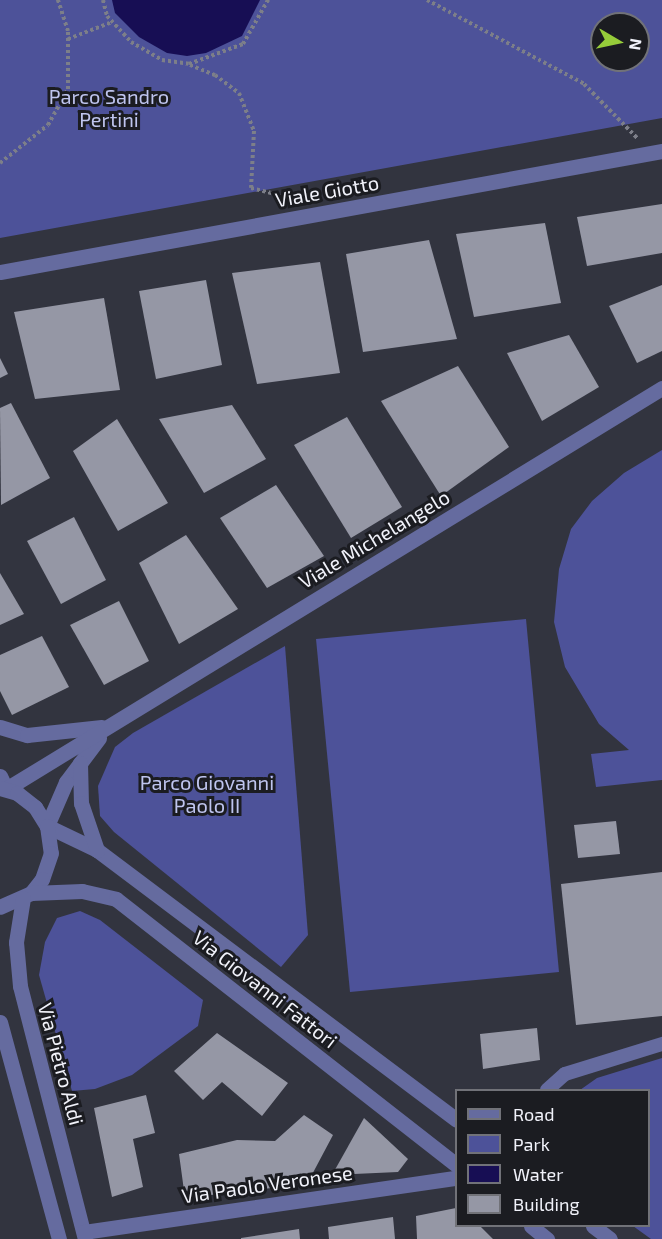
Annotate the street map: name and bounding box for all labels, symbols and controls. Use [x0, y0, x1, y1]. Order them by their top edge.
north arrow [590, 12, 650, 72]
text: N [626, 37, 647, 52]
park label: Parco Sandro Pertini [49, 85, 169, 132]
street label: Viale Giotto [273, 170, 381, 212]
street label: Viale Michelangelo [294, 485, 454, 593]
park label: Parco Giovanni Paolo II [140, 770, 274, 817]
street label: Via Giovanni Fattori [188, 925, 342, 1053]
street label: Via Pietro Aldi [33, 1000, 89, 1128]
legend [455, 1089, 650, 1227]
text: Road [513, 1103, 554, 1125]
text: Park [513, 1133, 550, 1155]
street label: Via Paolo Veronese [180, 1160, 354, 1208]
text: Water [513, 1163, 563, 1185]
text: Building [513, 1193, 580, 1215]

